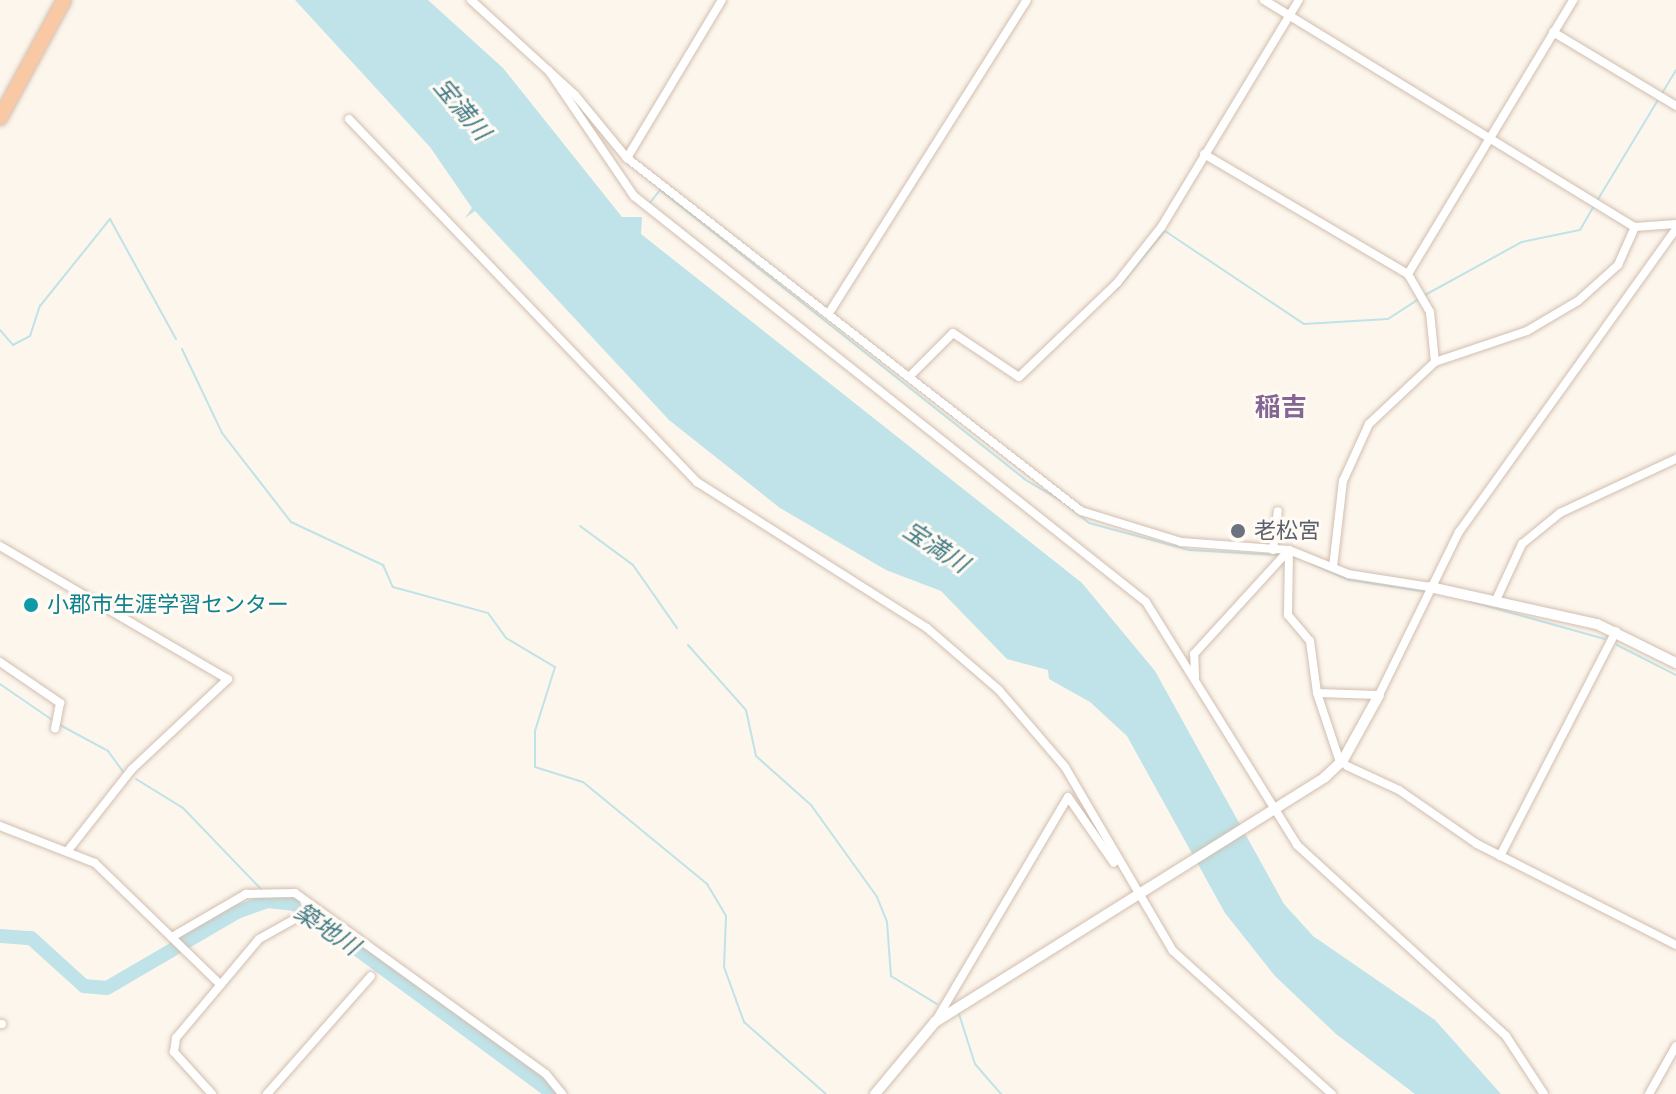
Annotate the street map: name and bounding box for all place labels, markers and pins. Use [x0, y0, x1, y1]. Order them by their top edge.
place label: 老松宮 [1254, 518, 1320, 544]
marker: 老松宮 [1229, 522, 1247, 540]
place label: 小郡市生涯学習センター [47, 592, 289, 618]
marker: 小郡市生涯学習センター [22, 596, 40, 614]

